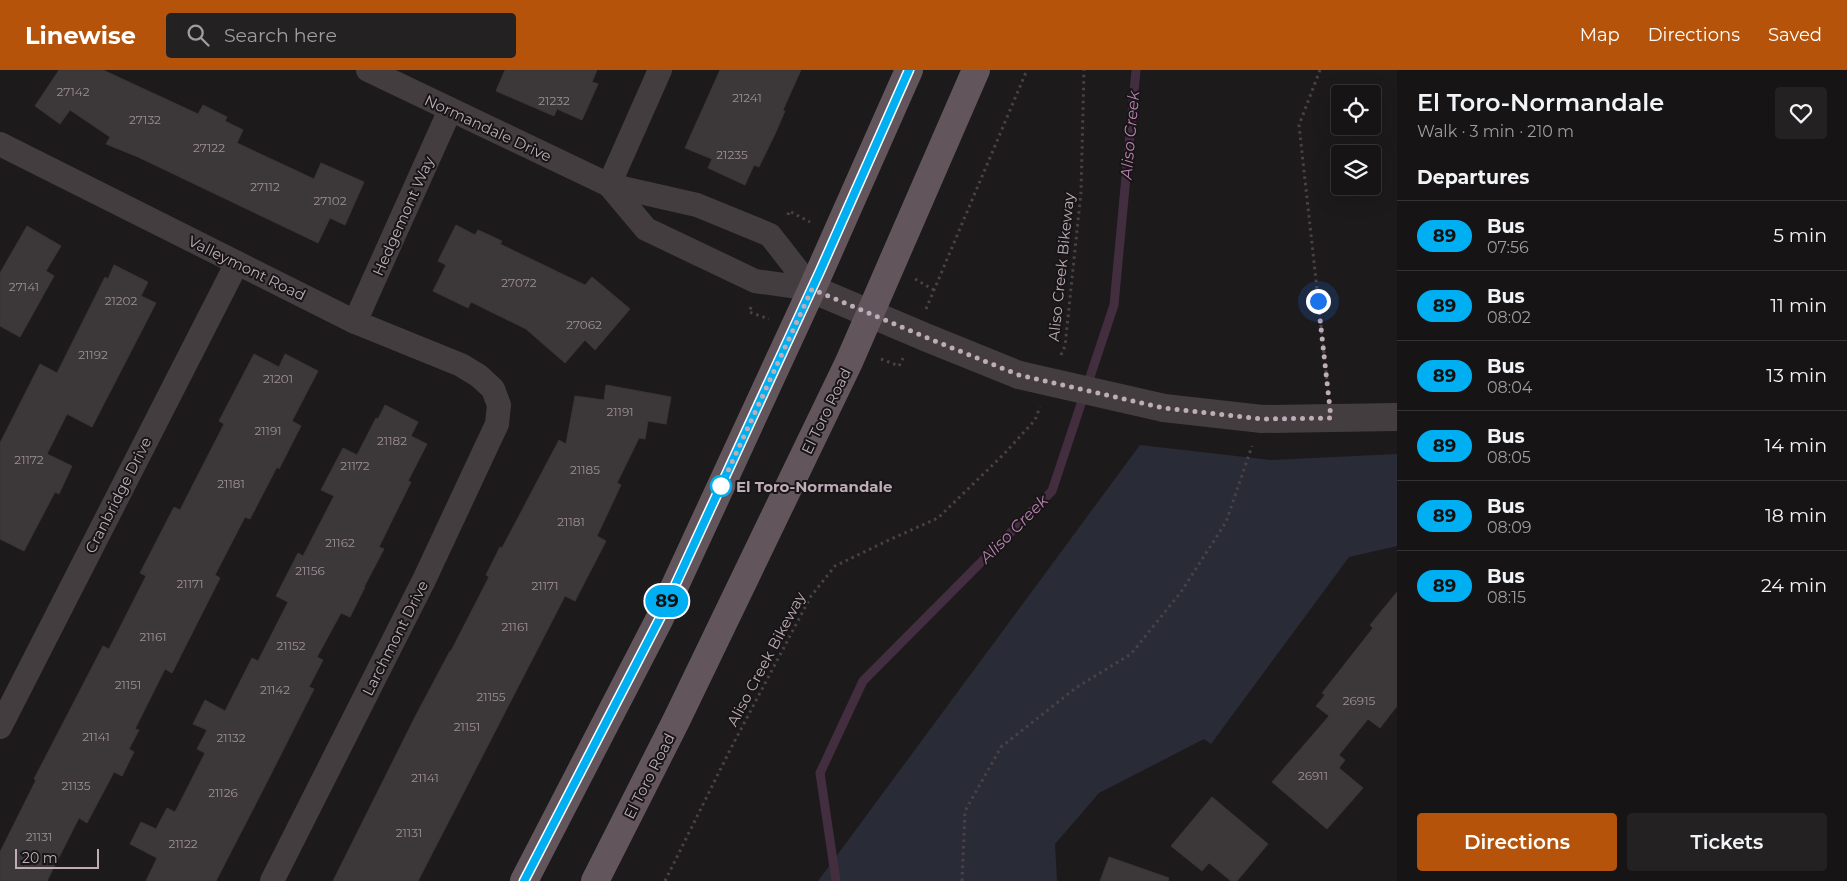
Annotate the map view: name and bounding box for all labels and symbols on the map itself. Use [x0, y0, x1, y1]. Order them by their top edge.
house number: 27142 [56, 84, 90, 99]
water label: Aliso Creek [1117, 89, 1143, 181]
street label: Normandale Drive [422, 90, 554, 166]
house number: 21241 [732, 90, 762, 105]
house number: 21232 [538, 93, 570, 108]
house number: 27132 [129, 112, 161, 127]
house number: 27122 [193, 140, 225, 155]
house number: 21235 [716, 147, 748, 162]
street label: Hedgemont Way [368, 153, 438, 279]
house number: 27112 [250, 179, 280, 194]
street label: Aliso Creek Bikeway [1044, 191, 1078, 342]
house number: 27102 [313, 193, 347, 208]
street label: Valleymont Road [185, 231, 309, 305]
house number: 27072 [501, 275, 537, 290]
house number: 27141 [9, 279, 39, 294]
your location [1306, 289, 1331, 314]
house number: 21202 [105, 293, 138, 308]
house number: 27062 [566, 317, 602, 332]
house number: 21192 [78, 347, 108, 362]
street label: El Toro Road [797, 365, 855, 457]
house number: 21201 [263, 371, 293, 386]
house number: 21191 [606, 404, 634, 419]
house number: 21191 [254, 423, 282, 438]
house number: 21182 [377, 433, 407, 448]
street label: Cranbridge Drive [81, 434, 155, 556]
house number: 21172 [14, 452, 44, 467]
house number: 21172 [340, 458, 370, 473]
house number: 21185 [570, 462, 600, 477]
marker: El Toro-Normandale [710, 475, 732, 497]
house number: 21181 [217, 476, 245, 491]
place label: El Toro-Normandale [736, 477, 893, 496]
water label: Aliso Creek [975, 490, 1053, 568]
house number: 21181 [557, 514, 585, 529]
house number: 21162 [325, 535, 355, 550]
house number: 21156 [295, 563, 325, 578]
house number: 21171 [176, 576, 204, 591]
street label: Larchmont Drive [358, 577, 432, 699]
house number: 21171 [531, 578, 559, 593]
line badge: 89 [644, 585, 690, 617]
street label: Aliso Creek Bikeway [723, 588, 810, 729]
house number: 21161 [501, 619, 529, 634]
house number: 21161 [139, 629, 167, 644]
house number: 21152 [276, 638, 306, 653]
house number: 21151 [115, 677, 141, 692]
house number: 21142 [260, 682, 290, 697]
house number: 21155 [476, 689, 506, 704]
house number: 26915 [1343, 693, 1375, 708]
house number: 21151 [454, 719, 480, 734]
house number: 21141 [82, 729, 110, 744]
house number: 21132 [216, 730, 246, 745]
street label: El Toro Road [619, 730, 679, 822]
house number: 26911 [1298, 768, 1328, 783]
house number: 21141 [411, 770, 439, 785]
house number: 21135 [62, 778, 91, 793]
house number: 21126 [208, 785, 238, 800]
house number: 21131 [396, 825, 422, 840]
house number: 21131 [26, 829, 52, 844]
house number: 21122 [168, 836, 198, 851]
scale bar [15, 846, 99, 869]

